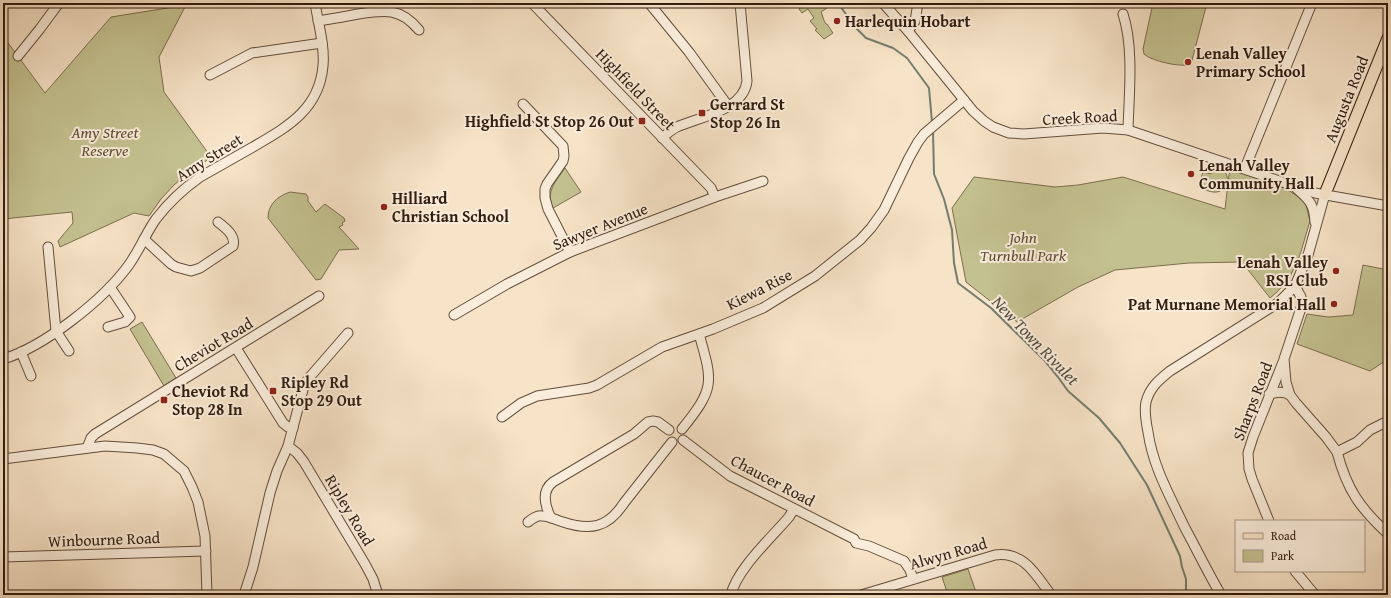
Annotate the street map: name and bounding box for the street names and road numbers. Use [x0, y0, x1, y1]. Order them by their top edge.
street label: Highfield Street [590, 42, 682, 136]
street label: Augusta Road [1318, 52, 1374, 146]
street label: Creek Road [1042, 103, 1119, 131]
street label: Amy Street [171, 127, 247, 187]
street label: Sawyer Avenue [549, 196, 651, 256]
street label: Kiewa Rise [722, 262, 796, 316]
street label: Cheviot Road [169, 311, 257, 377]
street label: Sharps Road [1226, 358, 1278, 444]
street label: Chaucer Road [727, 448, 820, 512]
street label: Ripley Road [319, 470, 381, 551]
street label: Winbourne Road [47, 525, 161, 553]
street label: Alwyn Road [906, 530, 990, 575]

